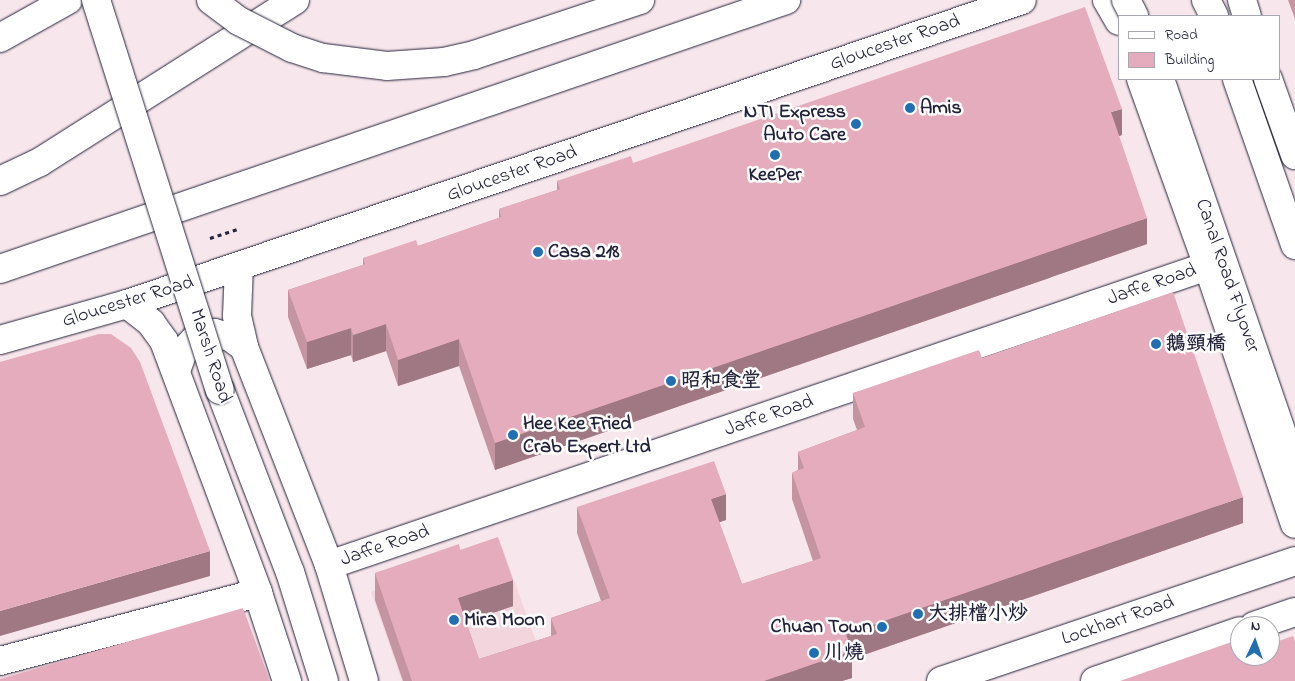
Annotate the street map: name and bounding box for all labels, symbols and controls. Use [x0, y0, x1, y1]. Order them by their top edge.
street label: Gloucester Road [827, 10, 963, 76]
legend [1118, 15, 1280, 80]
text: Road [1165, 24, 1198, 46]
text: Building [1165, 49, 1214, 71]
place label: Amis [920, 96, 962, 120]
place label: NTI Express Auto Care [744, 100, 846, 147]
marker: Amis [904, 102, 916, 114]
marker: NTI Express Auto Care [850, 118, 862, 130]
street label: Gloucester Road [444, 141, 580, 207]
marker: KeePer [769, 149, 781, 161]
place label: KeePer [748, 163, 802, 187]
street label: Canal Road Flyover [1189, 196, 1265, 356]
place label: Casa 218 [548, 240, 620, 264]
marker: Casa 218 [532, 246, 544, 258]
street label: Jaffe Road [1104, 259, 1200, 311]
street label: Gloucester Road [59, 271, 197, 333]
street label: Marsh Road [184, 306, 236, 406]
place label: 鵝頸橋 [1166, 332, 1226, 356]
marker: 鵝頸橋 [1150, 338, 1162, 350]
place label: 昭和食堂 [681, 369, 761, 393]
marker: 昭和食堂 [665, 375, 677, 387]
street label: Jaffe Road [721, 390, 817, 442]
place label: Hee Kee Fried Crab Expert Ltd [523, 412, 651, 459]
marker: Hee Kee Fried Crab Expert Ltd [507, 429, 519, 441]
street label: Jaffe Road [337, 520, 433, 572]
street label: Lockhart Road [1059, 591, 1177, 651]
place label: 大排檔小炒 [928, 602, 1028, 626]
place label: Mira Moon [464, 608, 545, 632]
marker: 大排檔小炒 [912, 608, 924, 620]
marker: Mira Moon [448, 614, 460, 626]
place label: Chuan Town [770, 615, 872, 639]
north arrow [1230, 616, 1280, 666]
text: N [1250, 616, 1261, 637]
marker: Chuan Town [876, 621, 888, 633]
place label: 川燒 [824, 641, 864, 665]
marker: 川燒 [808, 647, 820, 659]

